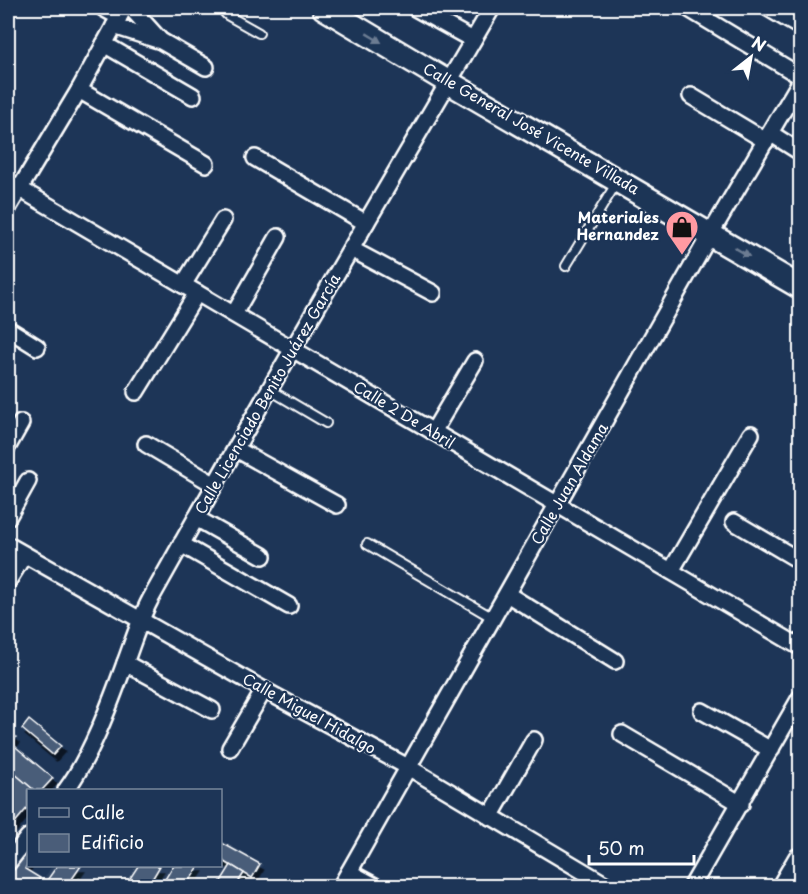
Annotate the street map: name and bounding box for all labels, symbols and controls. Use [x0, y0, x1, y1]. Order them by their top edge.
north arrow [721, 27, 781, 87]
text: N [748, 30, 771, 57]
one-way arrow [366, 32, 382, 43]
street label: Calle General José Vicente Villada [419, 56, 645, 200]
place label: Materiales Hernandez [577, 205, 659, 245]
shop icon: Materiales Hernandez [664, 209, 700, 256]
one-way arrow [734, 246, 750, 257]
street label: Calle Licenciado Benito Juárez García [188, 268, 346, 518]
street label: Calle 2 De Abril [350, 374, 460, 453]
street label: Calle Juan Aldama [524, 418, 613, 548]
street label: Calle Miguel Hidalgo [239, 666, 381, 759]
legend [27, 789, 222, 867]
text: Calle [81, 798, 125, 825]
text: Edificio [81, 828, 144, 855]
scale bar [589, 828, 694, 866]
text: 50 m [598, 834, 645, 861]

